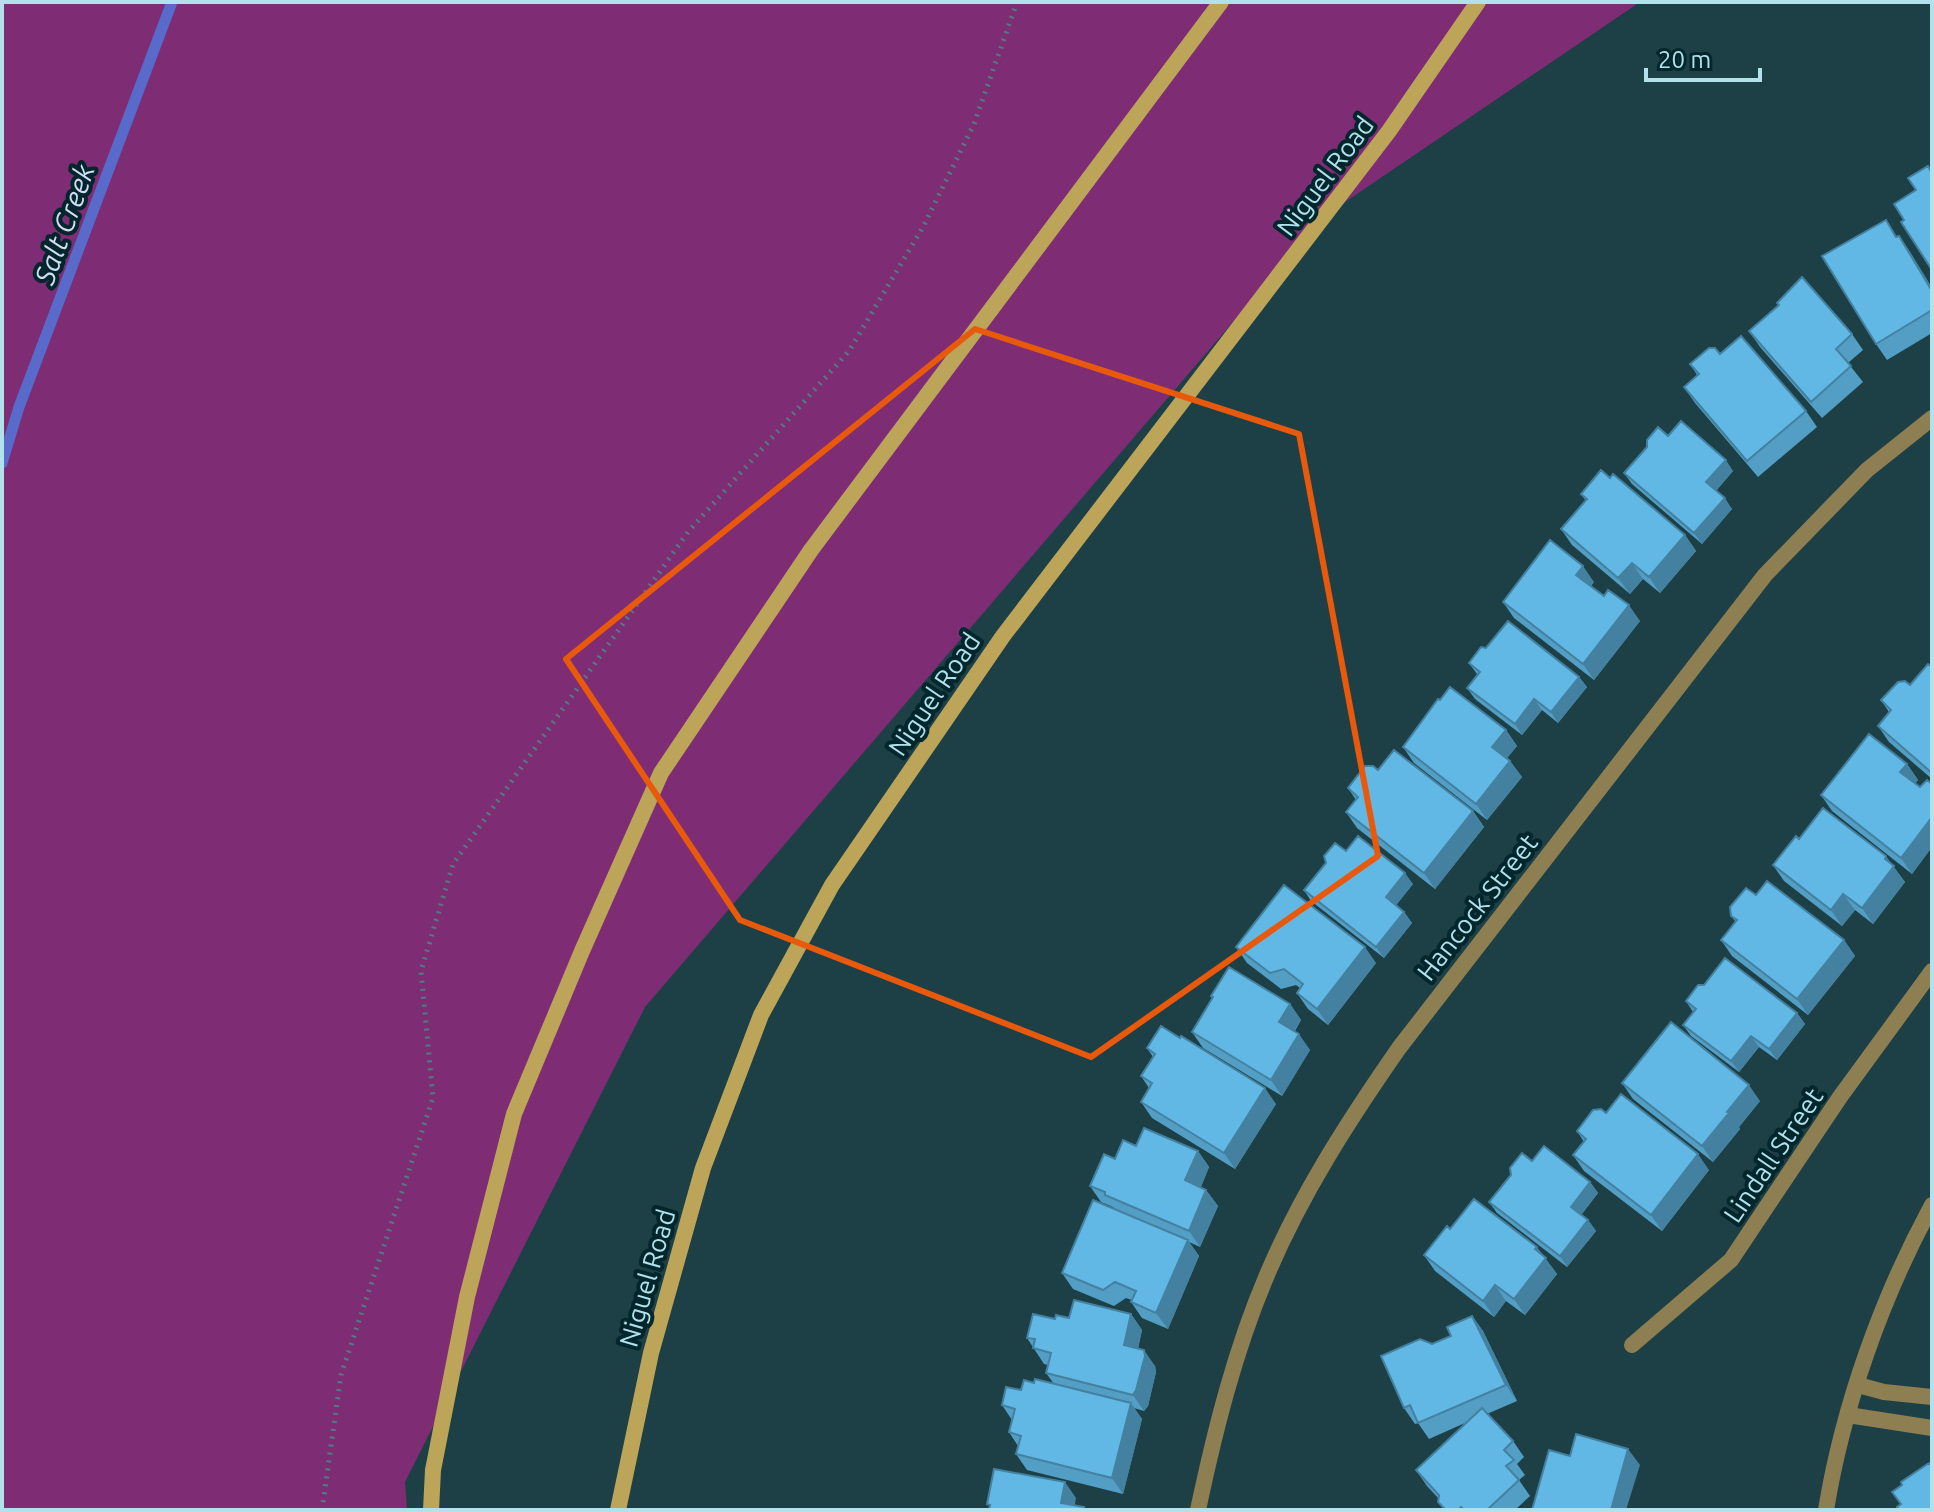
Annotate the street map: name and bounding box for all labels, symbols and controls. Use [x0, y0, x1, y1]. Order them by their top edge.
scale bar [1646, 32, 1760, 82]
text: 20 m [1658, 46, 1711, 73]
street label: Niguel Road [1271, 111, 1379, 241]
water label: Salt Creek [28, 159, 100, 289]
street label: Niguel Road [882, 627, 986, 761]
street label: Hancock Street [1411, 828, 1543, 986]
street label: Lindall Street [1718, 1083, 1828, 1227]
street label: Niguel Road [614, 1206, 680, 1350]

